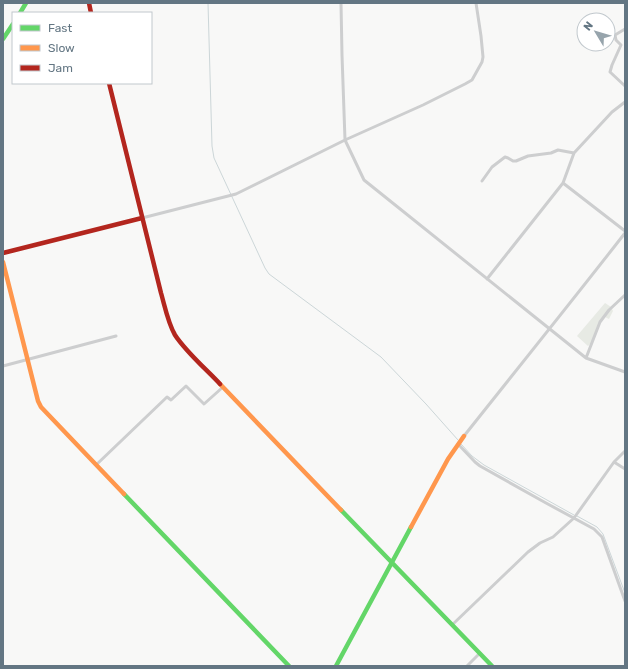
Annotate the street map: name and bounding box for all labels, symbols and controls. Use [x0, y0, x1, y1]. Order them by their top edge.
legend [12, 12, 152, 84]
north arrow [576, 12, 616, 52]
text: N [581, 19, 596, 33]
text: Fast [48, 21, 72, 35]
text: Slow [48, 41, 75, 55]
text: Jam [48, 61, 73, 75]

